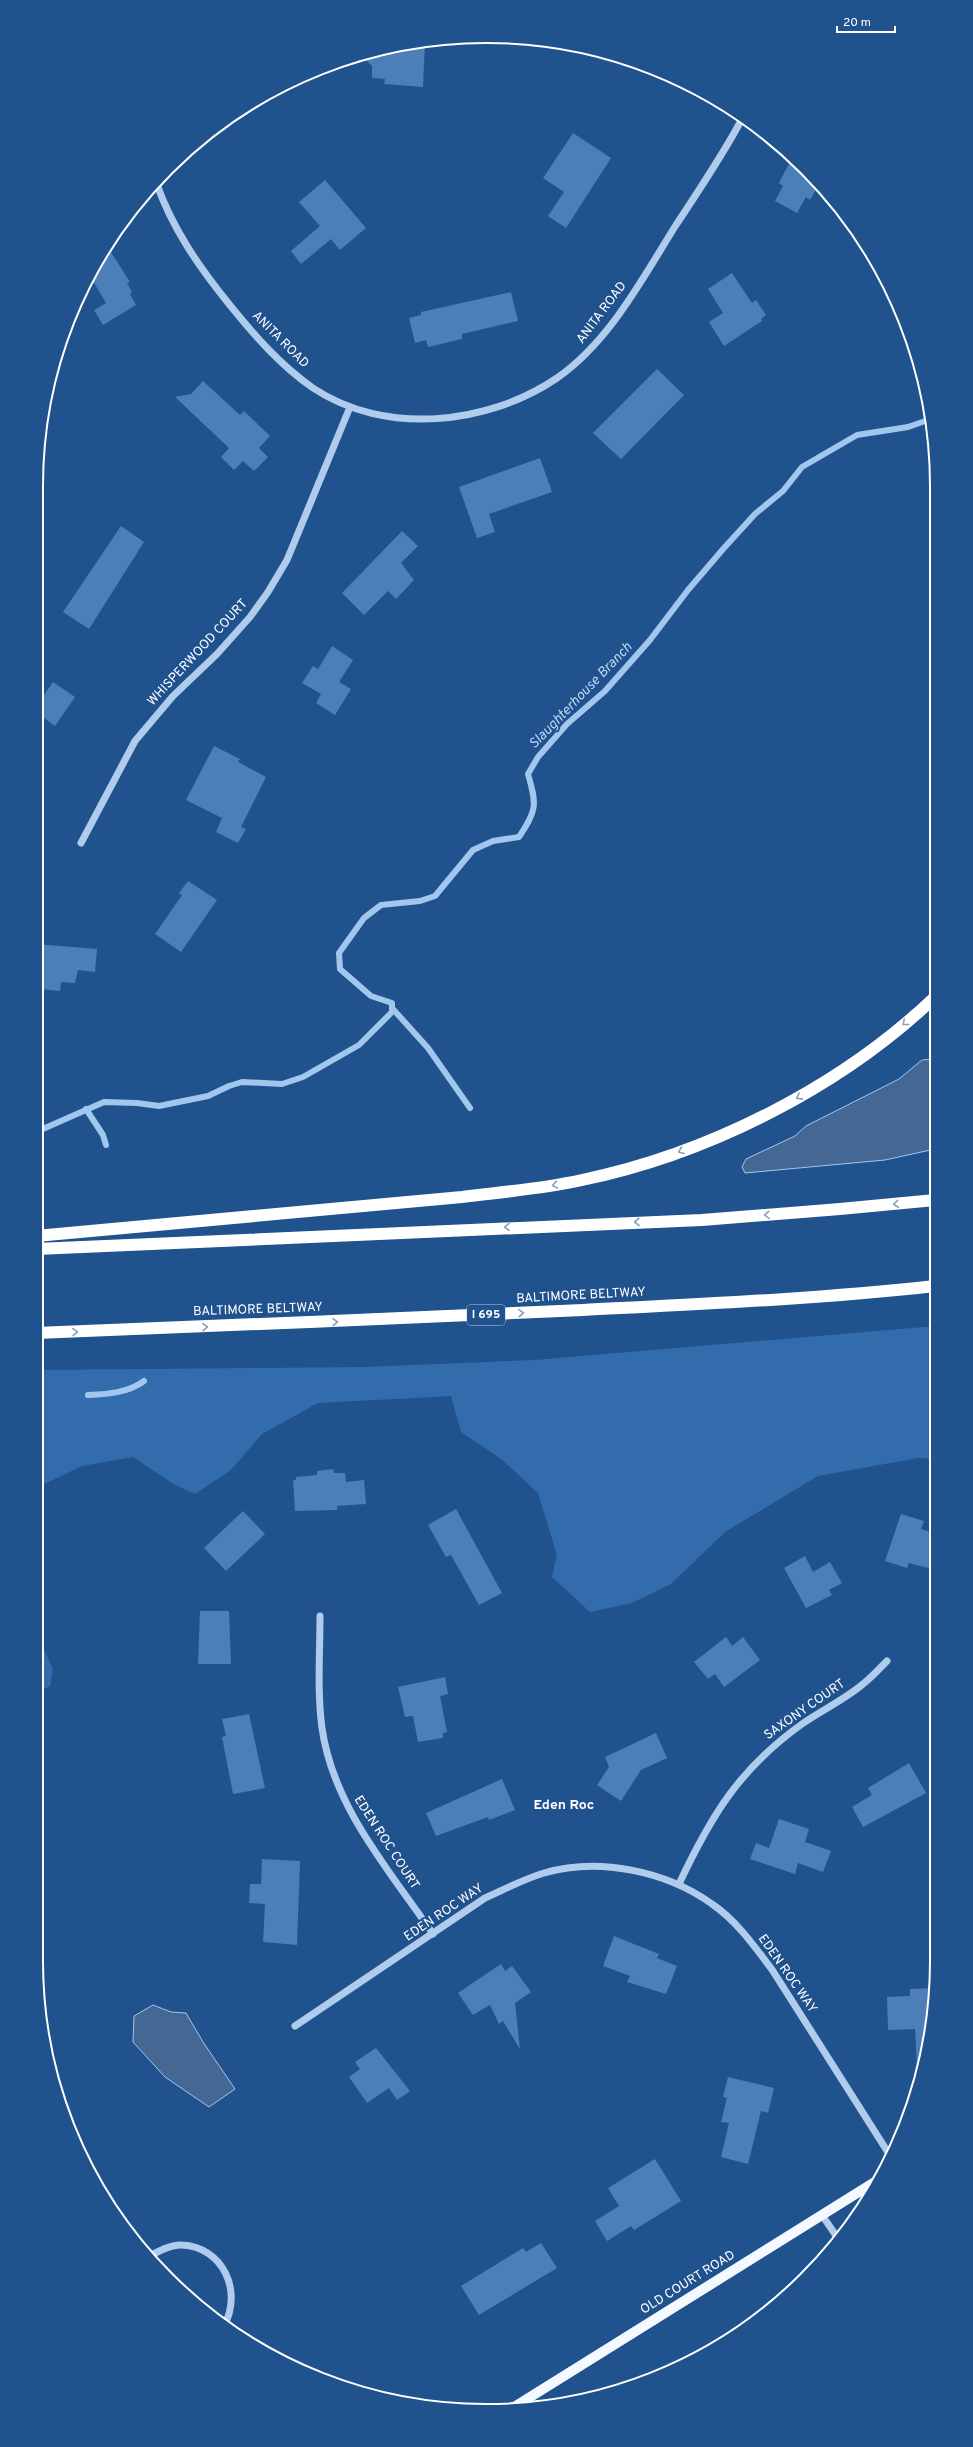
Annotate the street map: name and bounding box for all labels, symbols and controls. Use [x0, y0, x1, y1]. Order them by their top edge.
scale bar [837, 8, 895, 34]
text: 20 m [843, 15, 871, 31]
street label: ANITA ROAD [573, 279, 631, 347]
street label: ANITA ROAD [248, 308, 312, 372]
street label: WHISPERWOOD COURT [144, 596, 252, 710]
water label: Slaughterhouse Branch [526, 639, 636, 753]
one-way arrow [903, 1018, 910, 1025]
one-way arrow [795, 1092, 803, 1099]
one-way arrow [677, 1146, 685, 1154]
one-way arrow [552, 1180, 558, 1189]
one-way arrow [893, 1199, 899, 1208]
one-way arrow [764, 1210, 770, 1219]
one-way arrow [634, 1218, 640, 1226]
one-way arrow [504, 1223, 510, 1231]
street label: BALTIMORE BELTWAY [516, 1285, 646, 1307]
street label: BALTIMORE BELTWAY [193, 1300, 323, 1320]
road number: I 695 [467, 1305, 505, 1325]
one-way arrow [518, 1309, 524, 1317]
one-way arrow [332, 1317, 338, 1326]
one-way arrow [202, 1322, 208, 1331]
one-way arrow [72, 1327, 78, 1336]
street label: SAXONY COURT [761, 1676, 849, 1744]
street label: EDEN ROC COURT [350, 1793, 422, 1893]
district label: Eden Roc [534, 1797, 594, 1814]
street label: EDEN ROC WAY [401, 1881, 487, 1945]
street label: EDEN ROC WAY [754, 1932, 820, 2016]
street label: OLD COURT ROAD [638, 2247, 738, 2319]

